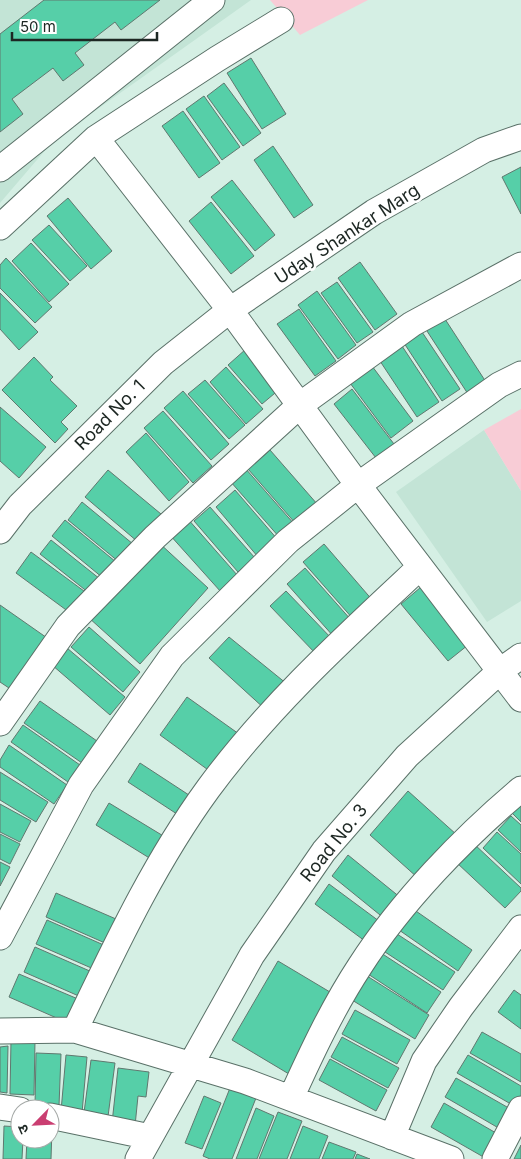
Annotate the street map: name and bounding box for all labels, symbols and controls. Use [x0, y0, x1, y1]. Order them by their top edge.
scale bar [12, 10, 158, 42]
text: 50 m [20, 17, 56, 36]
street label: Uday Shankar Marg [271, 179, 423, 288]
street label: Road No. 1 [70, 375, 149, 454]
street label: Road No. 3 [296, 799, 371, 886]
north arrow [10, 1099, 60, 1149]
text: उ [13, 1122, 32, 1137]

